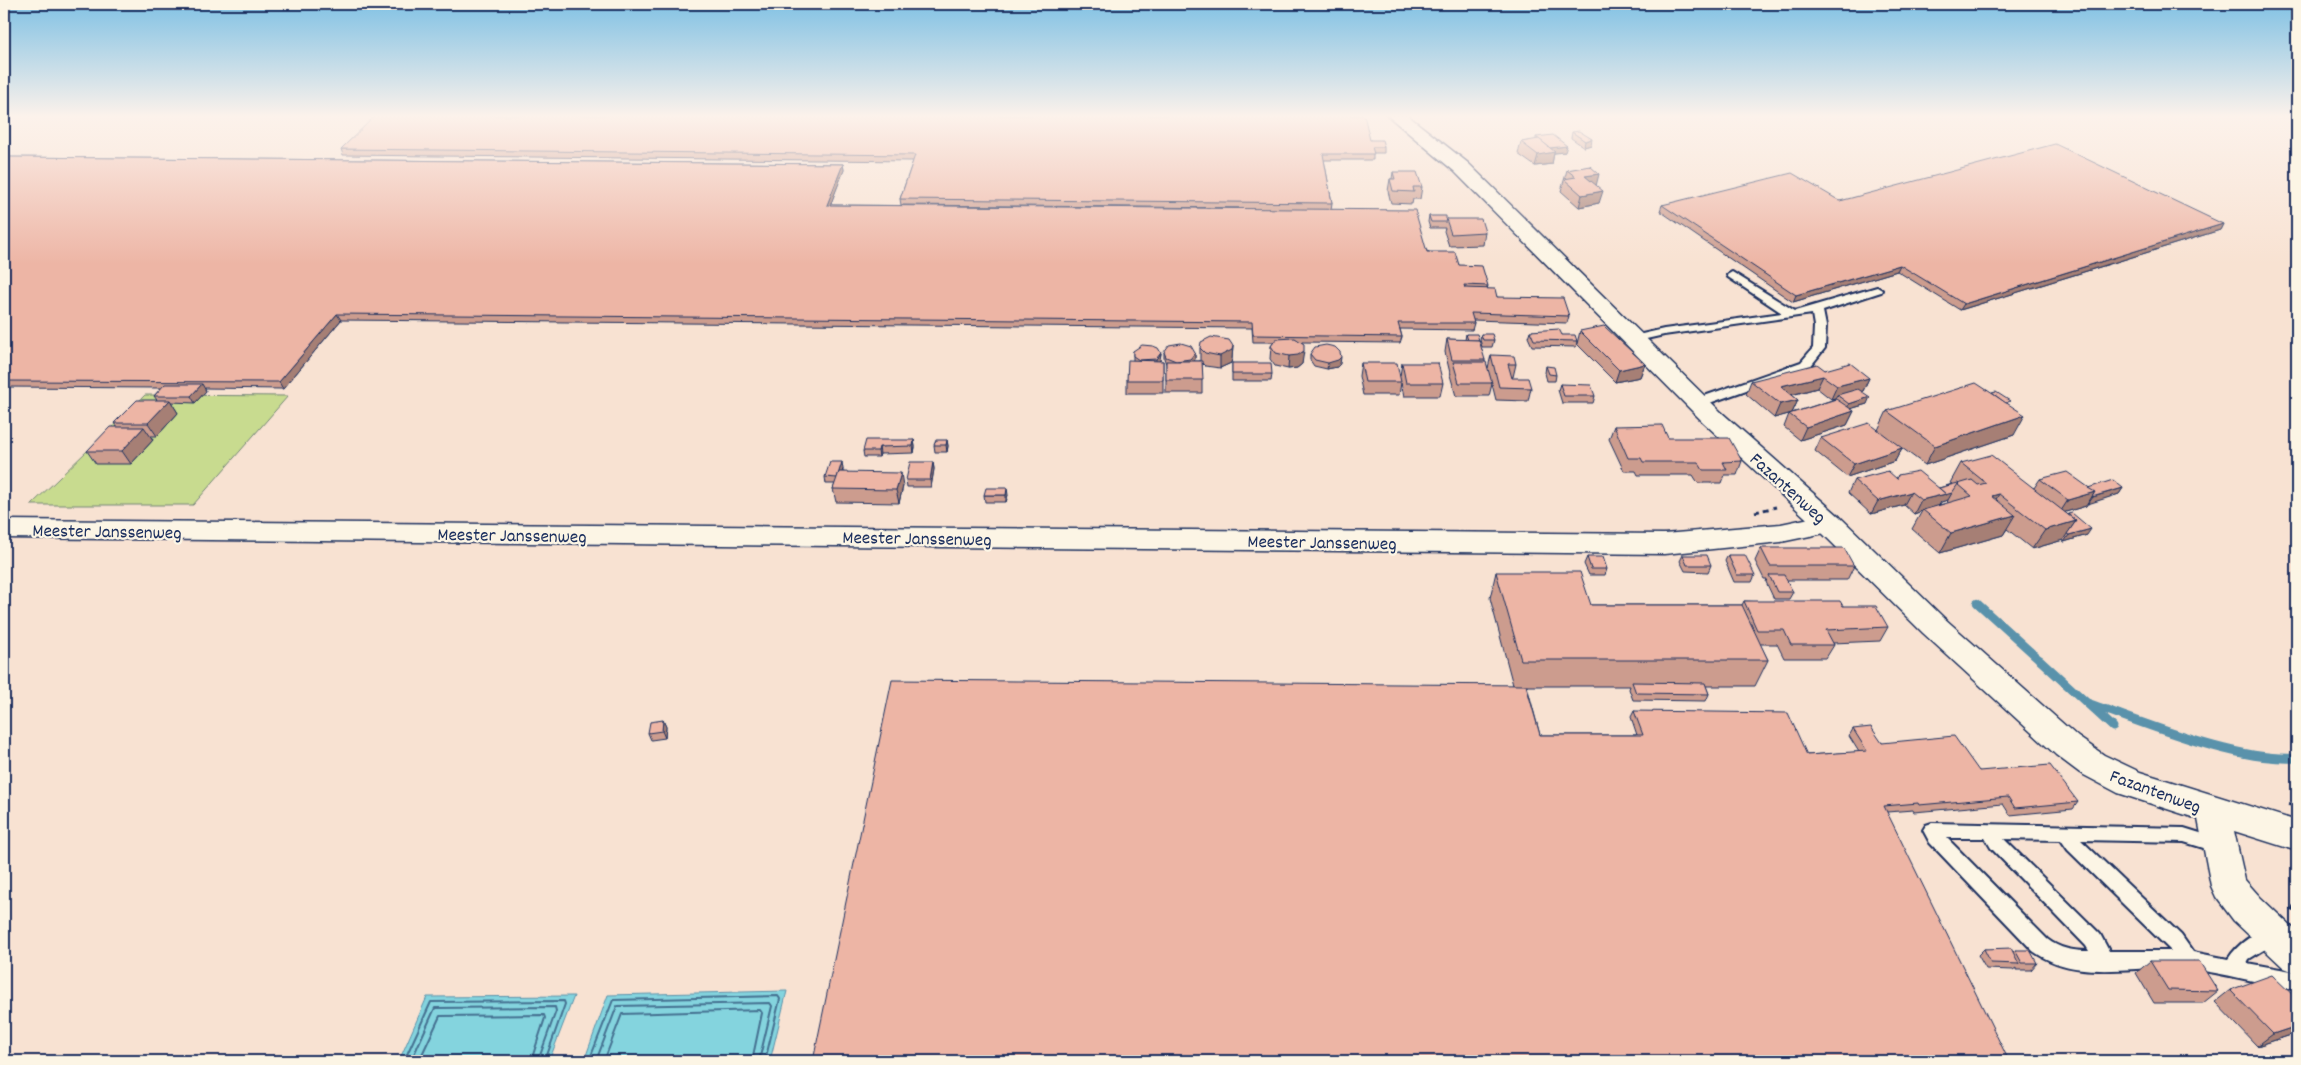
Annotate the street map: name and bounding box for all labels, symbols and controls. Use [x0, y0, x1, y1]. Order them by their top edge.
street label: Fazantenweg [1742, 448, 1831, 532]
street label: Meester Janssenweg [32, 519, 182, 548]
street label: Meester Janssenweg [437, 523, 587, 552]
street label: Meester Janssenweg [842, 526, 992, 555]
street label: Meester Janssenweg [1247, 530, 1397, 559]
street label: Fazantenweg [2105, 764, 2204, 822]

